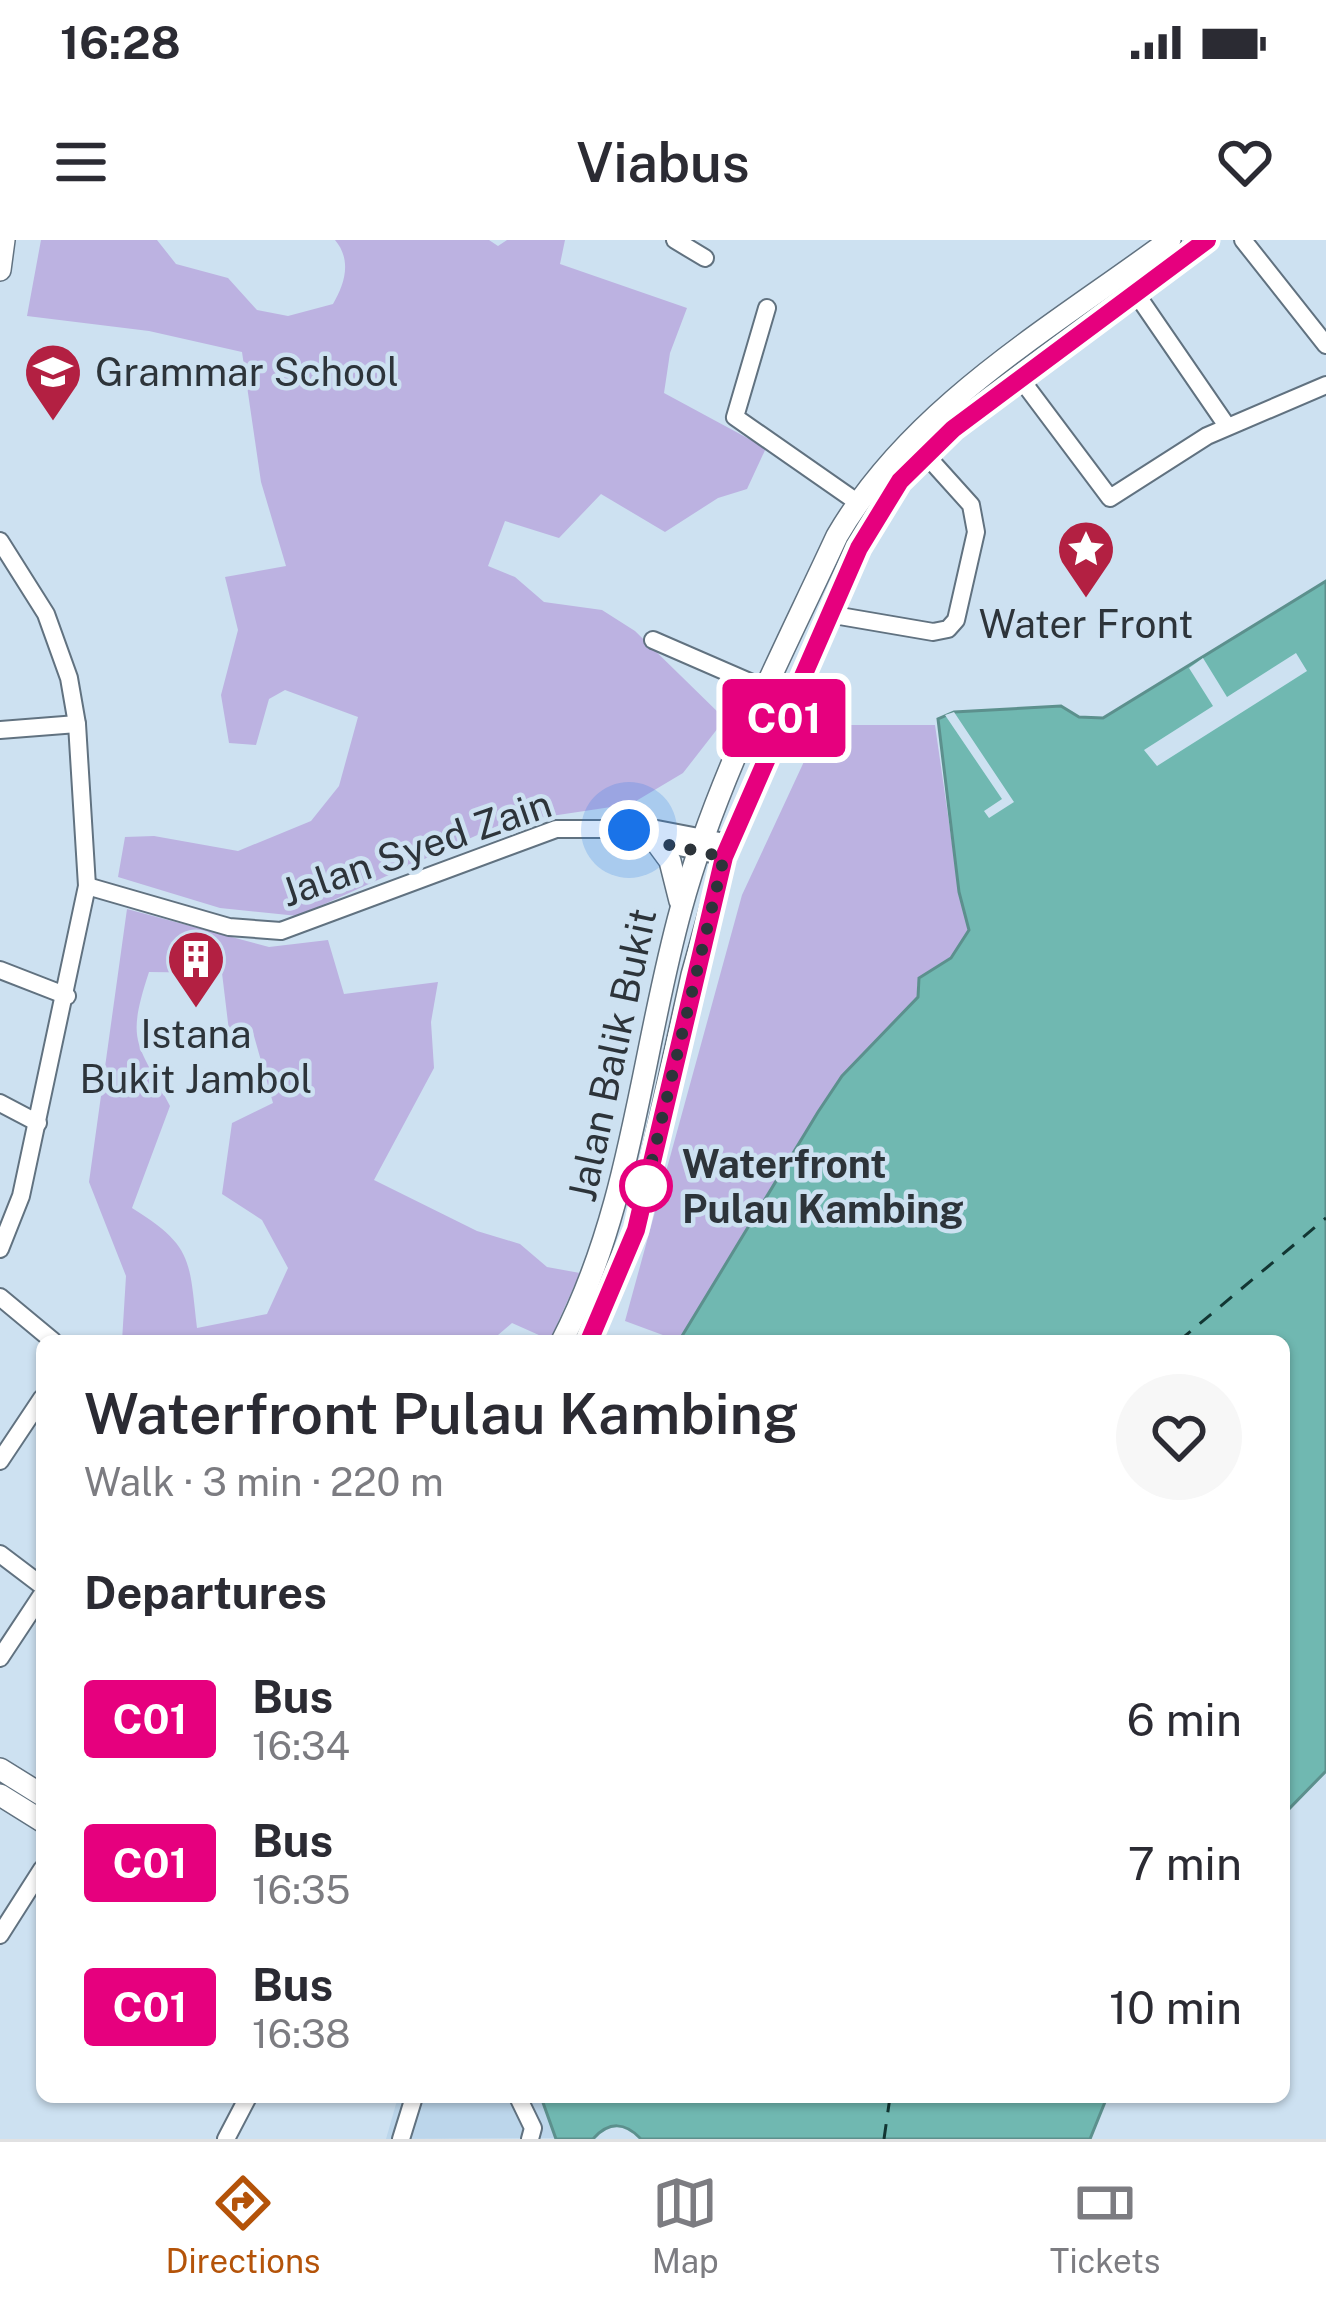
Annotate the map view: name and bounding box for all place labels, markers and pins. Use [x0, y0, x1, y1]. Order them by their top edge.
school or university icon: Grammar School [22, 341, 84, 423]
place label: Grammar School [95, 349, 399, 395]
place icon: Water Front [1055, 518, 1117, 600]
place label: Water Front [979, 601, 1193, 647]
building icon: Istana Bukit Jambol [165, 928, 227, 1010]
place label: Istana Bukit Jambol [80, 1011, 312, 1102]
place label: Waterfront Pulau Kambing [682, 1141, 964, 1232]
marker: Waterfront Pulau Kambing [621, 1161, 671, 1211]

